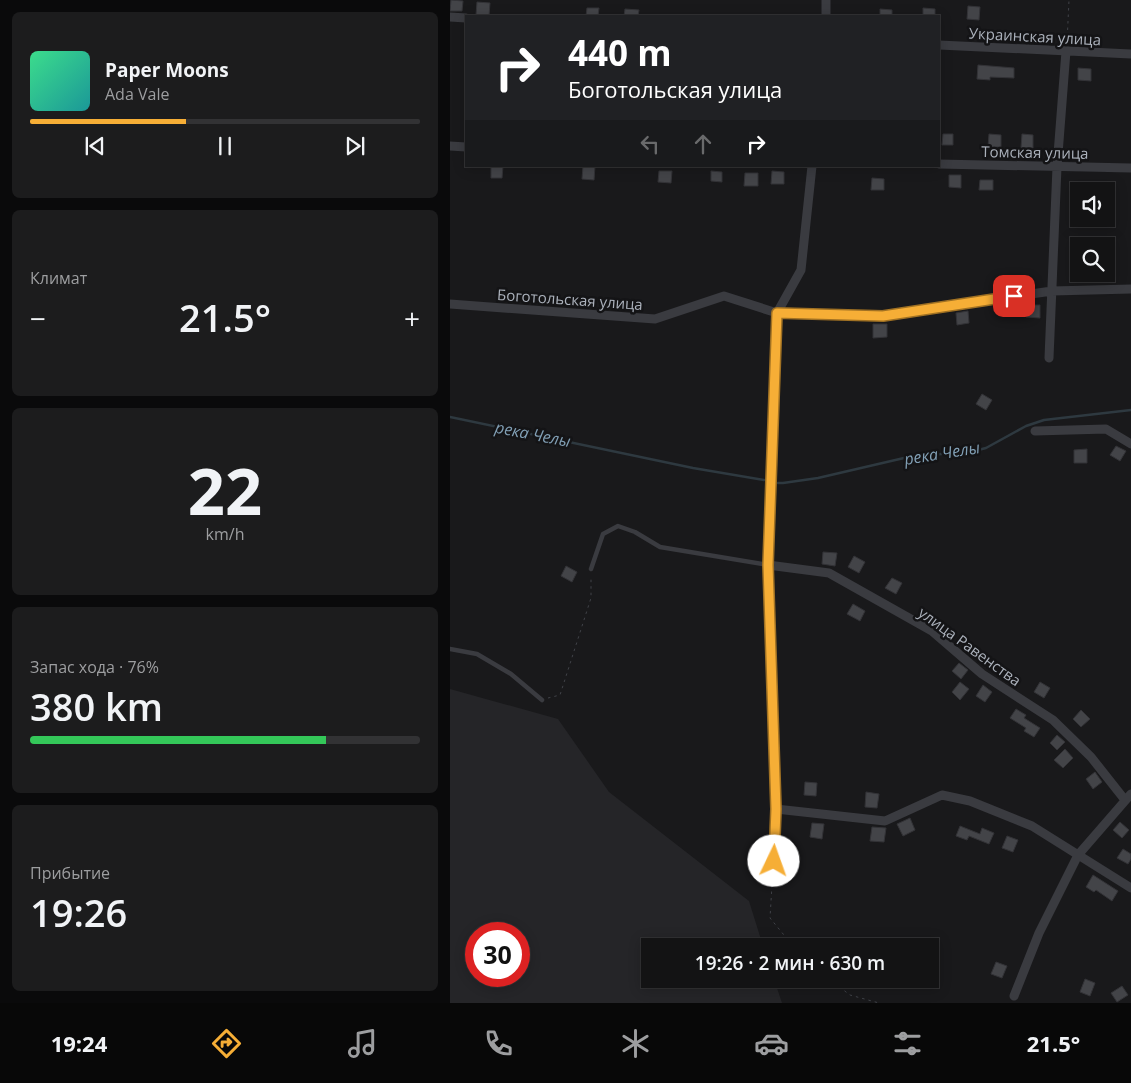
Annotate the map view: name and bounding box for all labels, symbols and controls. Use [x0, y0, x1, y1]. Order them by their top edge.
street label: Украинская улица [968, 23, 1102, 49]
text: 440 m [568, 29, 672, 76]
icon: right [485, 35, 550, 100]
text: Paper Moons [105, 57, 229, 83]
text: Боготольская улица [568, 74, 782, 104]
text: Ada Vale [105, 83, 169, 105]
icon: left [636, 130, 664, 158]
icon: ahead [689, 130, 717, 158]
icon: right [742, 130, 770, 158]
icon: previous [81, 132, 109, 160]
icon: pause [211, 132, 239, 160]
icon: next [341, 132, 369, 160]
street label: Томская улица [981, 141, 1089, 163]
map controls [1070, 182, 1115, 282]
button: sound [1070, 182, 1115, 227]
button: search [1070, 237, 1115, 282]
text: Климат [30, 267, 87, 289]
pin [993, 275, 1035, 317]
icon: arrive [1000, 282, 1028, 310]
street label: Боготольская улица [496, 284, 644, 314]
text: 21.5° [179, 291, 271, 343]
text: − [30, 299, 46, 337]
text: + [404, 299, 420, 337]
water label: река Челы [492, 416, 573, 452]
water label: река Челы [902, 436, 982, 470]
text: 22 [188, 446, 262, 534]
text: km/h [206, 523, 244, 545]
street label: улица Равенства [915, 602, 1025, 690]
text: Запас хода · 76% [30, 656, 159, 678]
text: 380 km [30, 680, 163, 732]
position arrow [747, 834, 799, 886]
text: Прибытие [30, 862, 110, 884]
text: 19:26 [30, 886, 127, 938]
speed limit sign: 30 [465, 922, 530, 987]
text: 19:26 · 2 мин · 630 m [695, 950, 885, 976]
icon: directions [209, 1026, 244, 1061]
icon: music [345, 1026, 380, 1061]
icon: phone [481, 1026, 516, 1061]
icon: climate [618, 1026, 653, 1061]
icon: car [754, 1026, 789, 1061]
icon: filters [890, 1026, 925, 1061]
text: 19:24 [51, 1028, 107, 1058]
text: 21.5° [1027, 1028, 1080, 1058]

